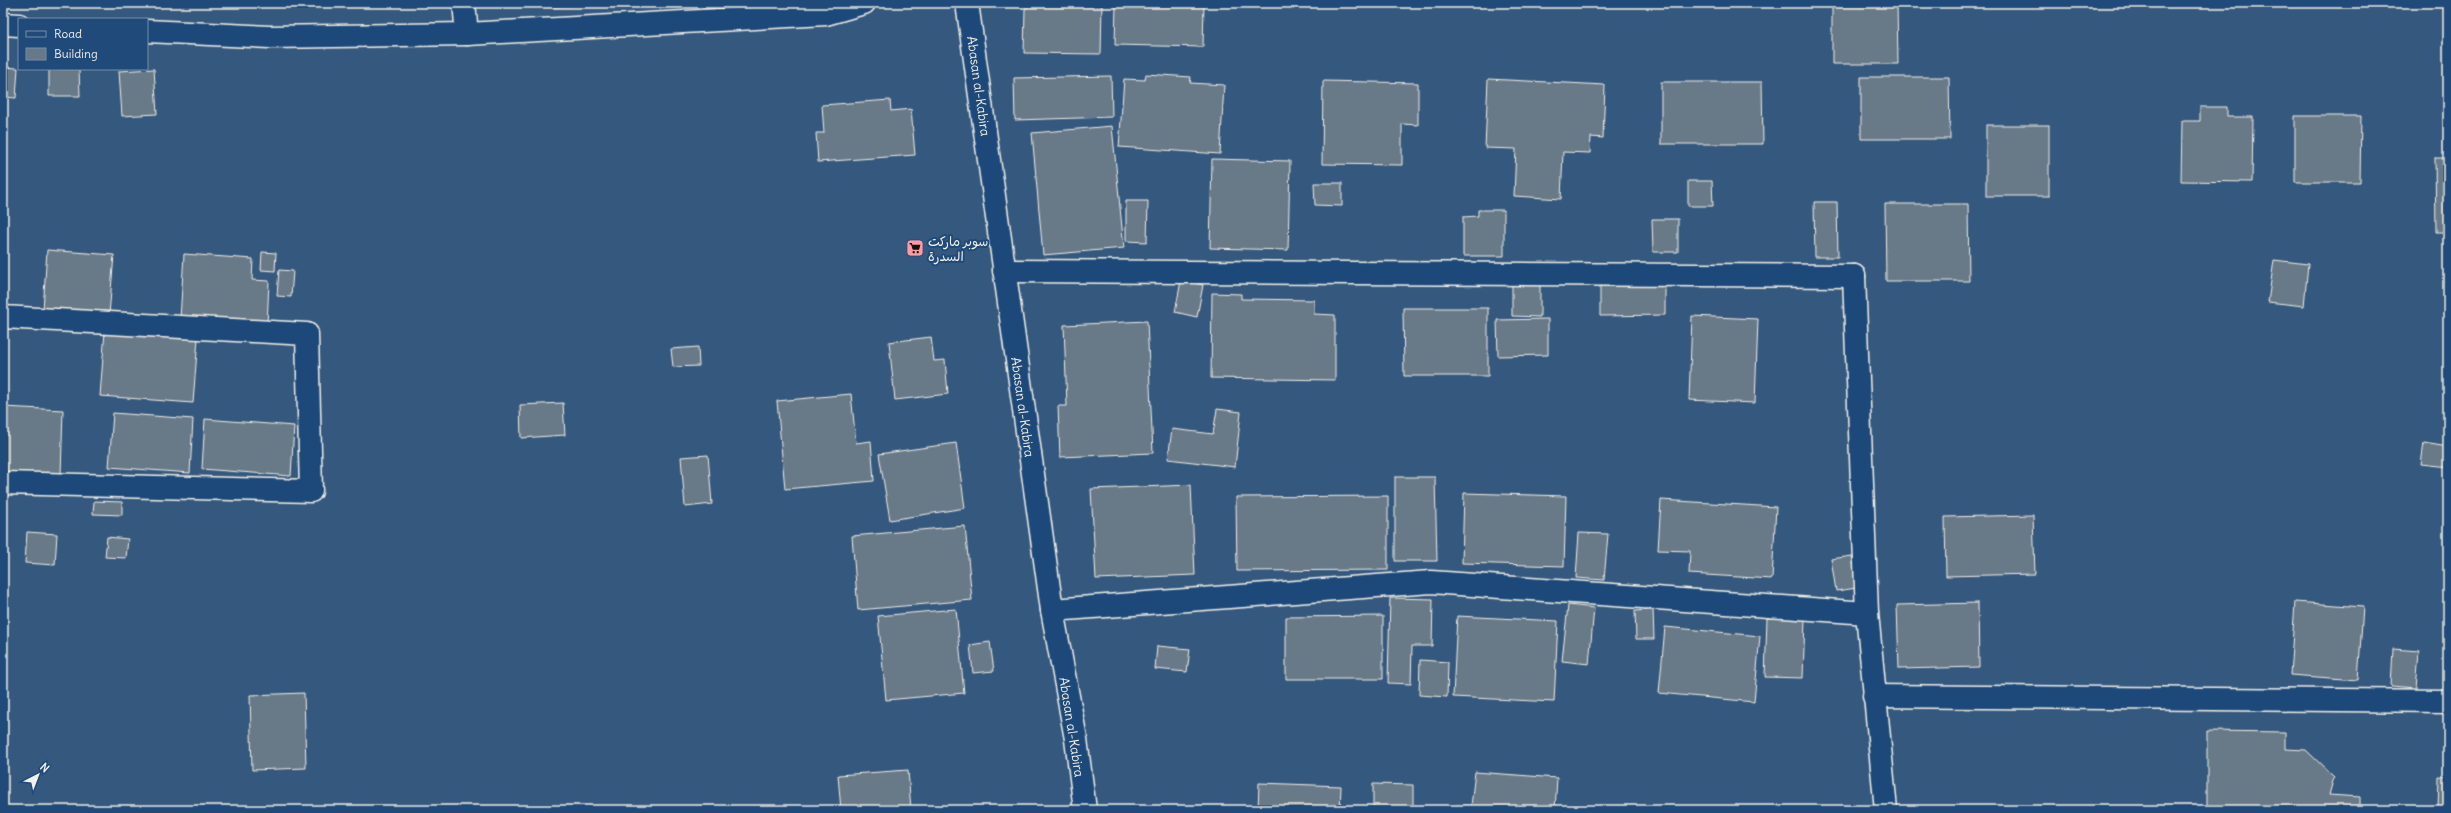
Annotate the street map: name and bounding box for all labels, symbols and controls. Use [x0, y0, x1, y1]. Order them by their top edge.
legend [18, 18, 148, 70]
text: Road [54, 26, 82, 41]
street label: Abasan al-Kabira [963, 35, 994, 137]
text: Building [54, 46, 98, 61]
place label: سوبر ماركت السدرة [928, 233, 988, 265]
supermarket icon: سوبر ماركت السدرة [905, 238, 925, 258]
street label: Abasan al-Kabira [1007, 356, 1038, 458]
street label: Abasan al-Kabira [1055, 676, 1088, 778]
north arrow [18, 755, 58, 795]
text: N [37, 760, 52, 775]

